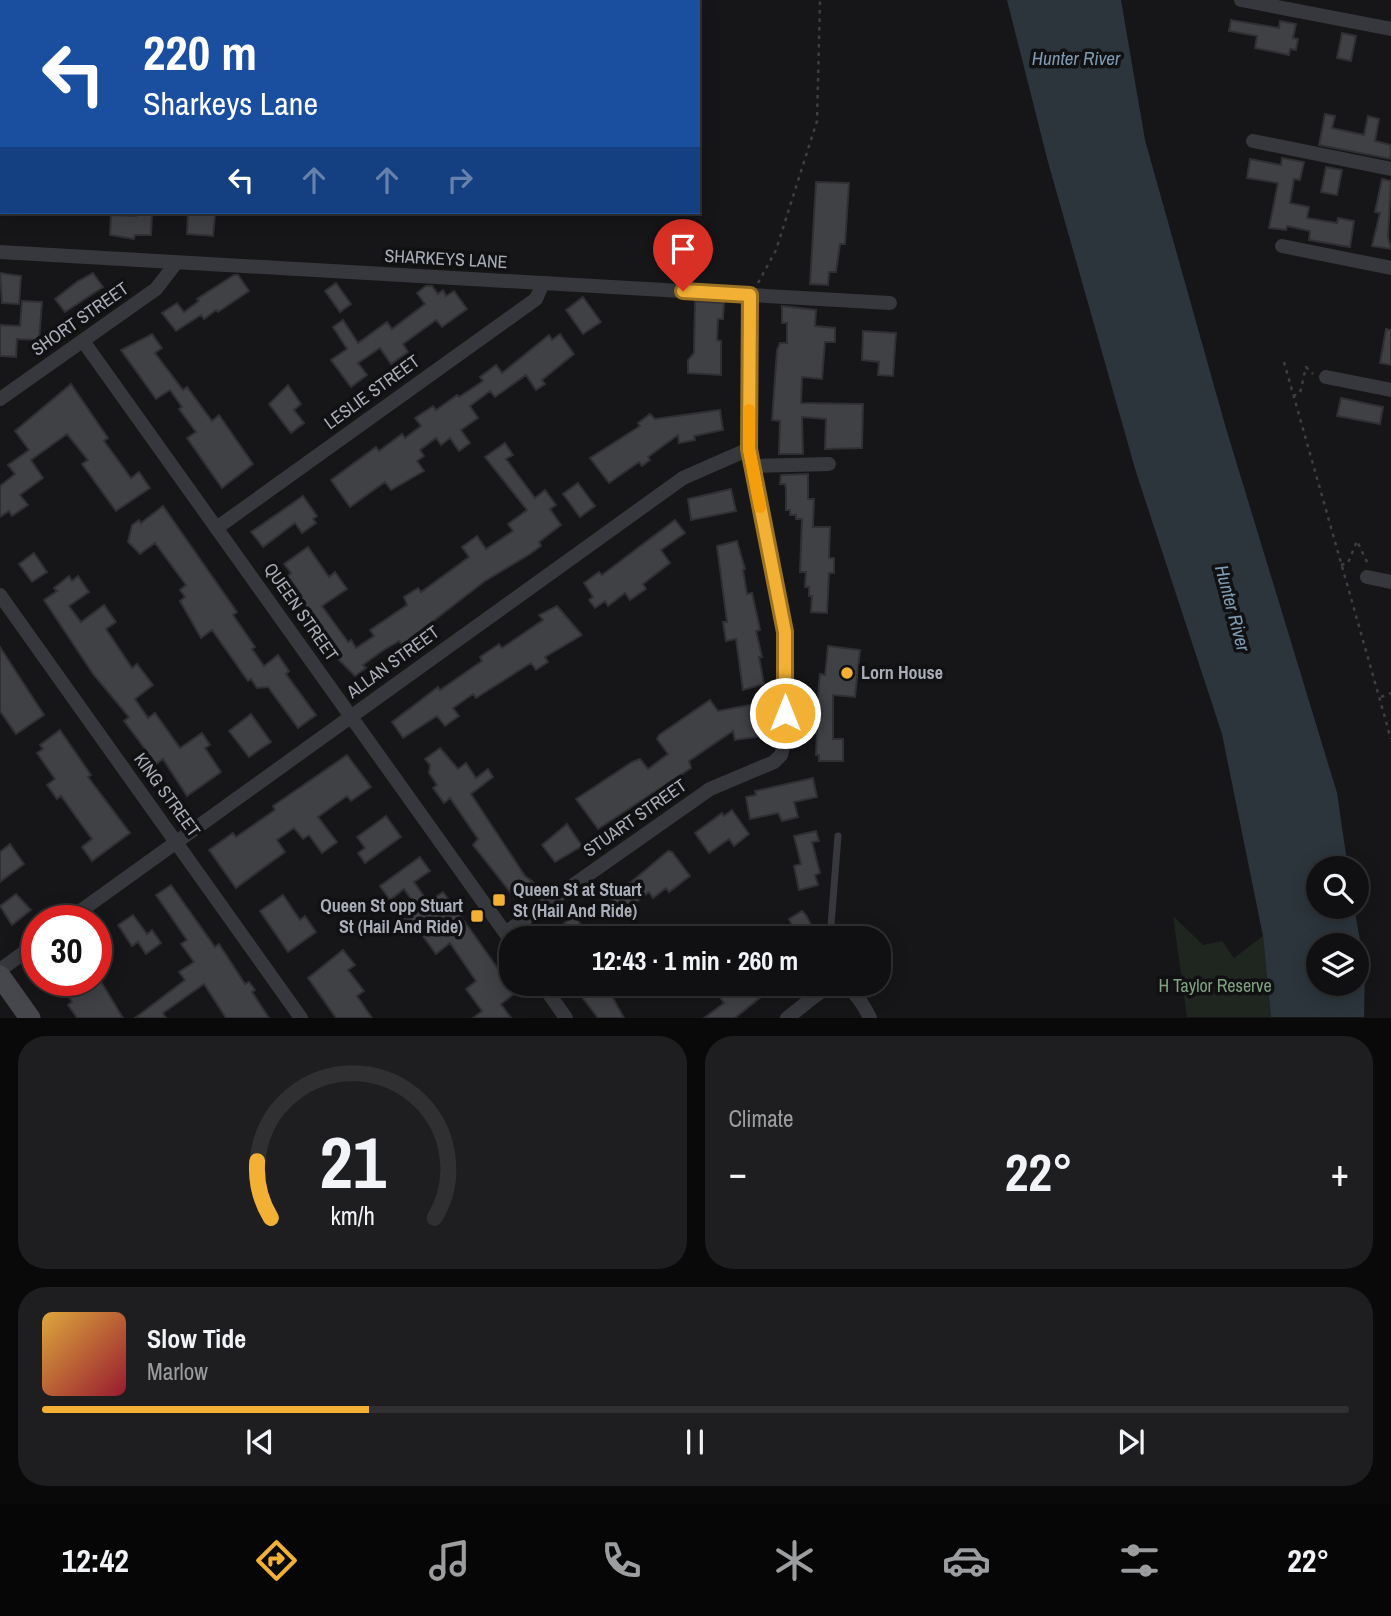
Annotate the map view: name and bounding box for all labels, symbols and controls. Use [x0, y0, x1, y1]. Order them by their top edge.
text: 220 m [143, 19, 257, 85]
icon: left [28, 28, 119, 119]
water label: Hunter River [1032, 45, 1121, 71]
text: Sharkeys Lane [143, 82, 318, 125]
icon: left [222, 161, 260, 199]
icon: ahead [295, 161, 333, 199]
icon: ahead [368, 161, 406, 199]
icon: right [441, 161, 479, 199]
pin [653, 219, 713, 291]
icon: arrive [664, 230, 702, 268]
street label: SHARKEYS LANE [384, 243, 508, 274]
street label: SHORT STREET [26, 276, 133, 361]
street label: LESLIE STREET [319, 348, 425, 435]
street label: QUEEN STREET [258, 558, 345, 666]
water label: Hunter River [1209, 562, 1257, 655]
street label: ALLAN STREET [340, 619, 444, 704]
place label: Lorn House [861, 660, 943, 685]
marker: Lorn House [839, 665, 855, 681]
position arrow [748, 676, 822, 750]
street label: KING STREET [128, 748, 206, 842]
street label: STUART STREET [578, 773, 691, 862]
map controls [1306, 856, 1369, 996]
button: search [1306, 856, 1369, 919]
place label: Queen St at Stuart St (Hail And Ride) [513, 877, 642, 923]
marker: Queen St at Stuart St (Hail And Ride) [491, 892, 507, 908]
place label: Queen St opp Stuart St (Hail And Ride) [320, 893, 463, 939]
speed limit sign: 30 [21, 905, 112, 996]
marker: Queen St opp Stuart St (Hail And Ride) [469, 908, 485, 924]
button: layers [1306, 933, 1369, 996]
text: 12:43 · 1 min · 260 m [592, 943, 798, 978]
park label: H Taylor Reserve [1158, 973, 1272, 998]
text: Climate [729, 1103, 793, 1134]
text: 21 [319, 1114, 386, 1212]
text: 22° [1005, 1137, 1073, 1207]
text: − [729, 1147, 747, 1198]
text: + [1331, 1147, 1349, 1198]
text: km/h [330, 1199, 374, 1233]
text: Slow Tide [147, 1321, 246, 1356]
text: Marlow [147, 1356, 208, 1387]
icon: previous [241, 1423, 279, 1461]
icon: pause [676, 1423, 714, 1461]
icon: next [1112, 1423, 1150, 1461]
icon: directions [252, 1536, 301, 1585]
icon: music [425, 1536, 474, 1585]
icon: phone [597, 1536, 646, 1585]
icon: climate [770, 1536, 819, 1585]
icon: car [942, 1536, 991, 1585]
icon: filters [1115, 1536, 1164, 1585]
text: 12:42 [62, 1539, 129, 1582]
text: 22° [1287, 1539, 1329, 1582]

